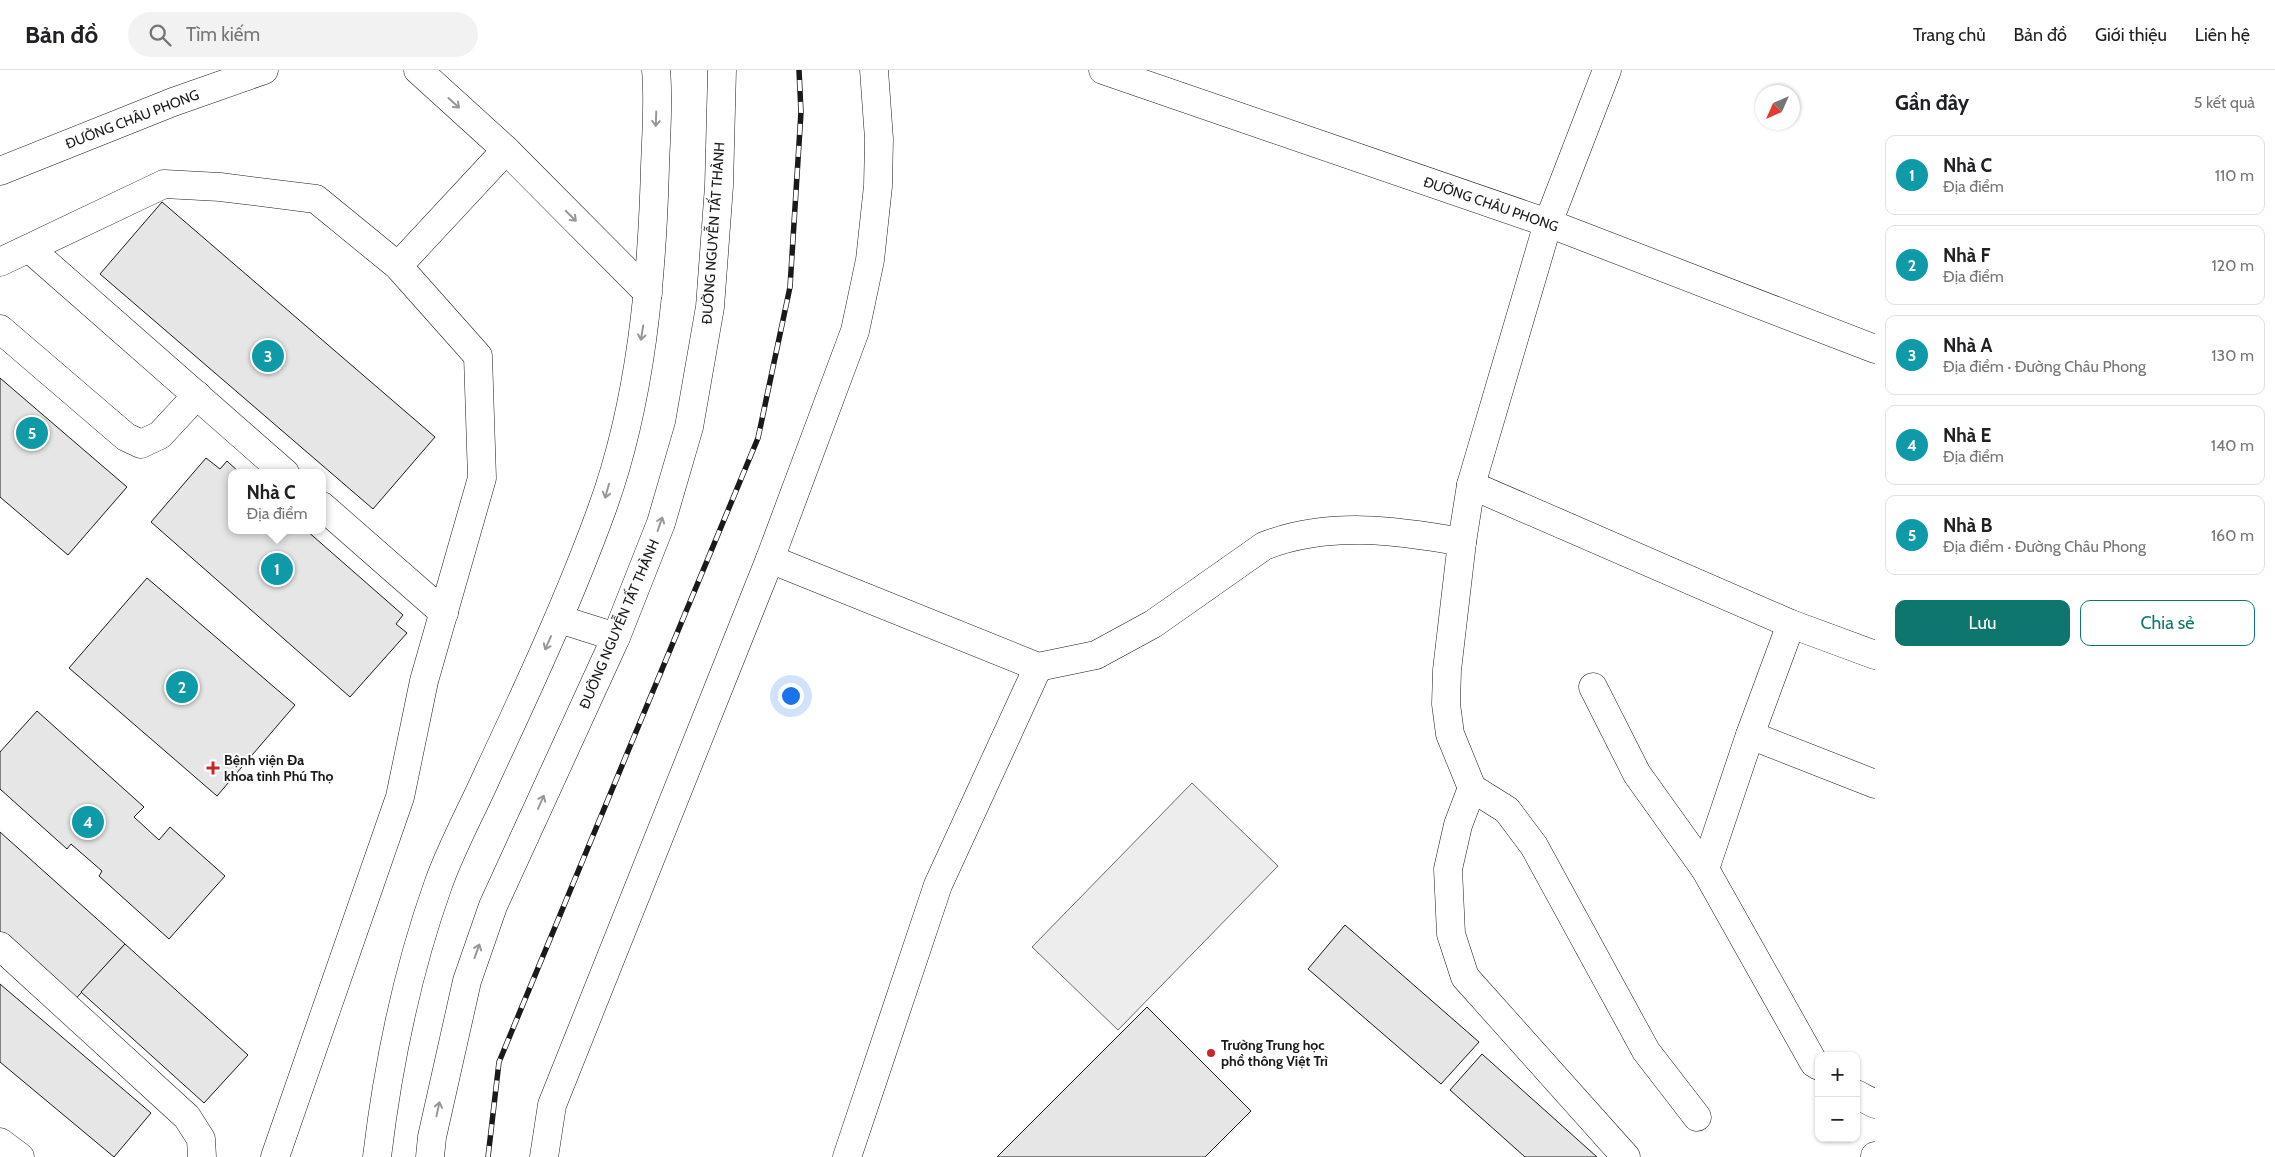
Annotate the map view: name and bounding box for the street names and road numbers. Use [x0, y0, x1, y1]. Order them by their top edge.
street label: ĐƯỜNG CHÂU PHONG [63, 85, 201, 153]
street label: ĐƯỜNG NGUYỄN TẤT THÀNH [697, 141, 728, 325]
street label: ĐƯỜNG CHÂU PHONG [1421, 172, 1561, 236]
street label: ĐƯỜNG NGUYỄN TẤT THÀNH [574, 536, 663, 712]

